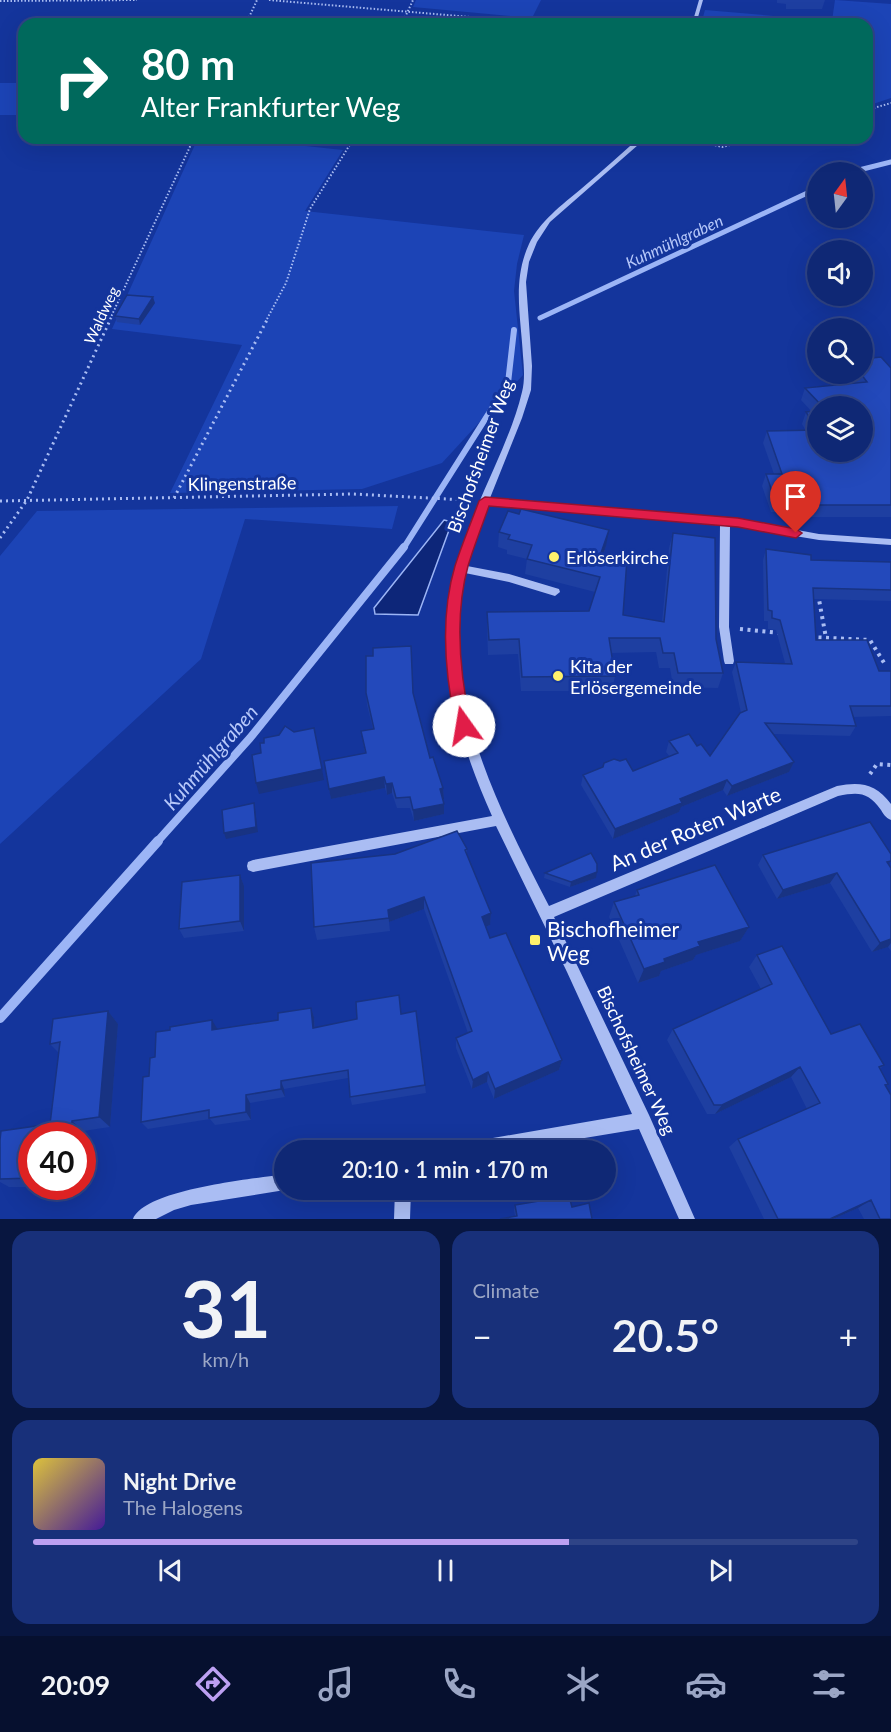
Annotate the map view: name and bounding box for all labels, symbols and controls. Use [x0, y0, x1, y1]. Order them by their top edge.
text: 80 m [141, 39, 235, 89]
icon: right [42, 42, 120, 120]
text: Alter Frankfurter Weg [141, 90, 400, 123]
north arrow [807, 162, 873, 228]
map controls [807, 162, 873, 462]
water label: Kuhmühlgraben [622, 210, 726, 272]
button: sound [807, 240, 873, 306]
street label: Waldweg [80, 283, 122, 347]
button: search [807, 318, 873, 384]
street label: Bischofsheimer Weg [442, 376, 518, 536]
button: layers [807, 396, 873, 462]
street label: Klingenstraße [187, 471, 297, 495]
pin [770, 471, 821, 533]
icon: arrive [779, 480, 812, 513]
place label: Erlöserkirche [566, 546, 669, 568]
marker: Erlöserkirche [547, 550, 561, 564]
place label: Kita der Erlösergemeinde [570, 655, 702, 698]
marker: Kita der Erlösergemeinde [551, 669, 565, 683]
position arrow [432, 694, 496, 758]
water label: Kuhmühlgraben [158, 700, 262, 814]
street label: An der Roten Warte [606, 781, 784, 875]
place label: Bischofheimer Weg [547, 916, 680, 965]
marker: Bischofheimer Weg [528, 933, 542, 947]
street label: Bischofsheimer Weg [593, 982, 681, 1138]
speed limit sign: 40 [18, 1122, 96, 1200]
text: 20:10 · 1 min · 170 m [342, 1156, 548, 1183]
text: 31 [181, 1261, 271, 1355]
text: Climate [473, 1278, 539, 1302]
text: 20.5° [611, 1308, 719, 1362]
text: − [473, 1316, 492, 1356]
text: + [839, 1316, 858, 1356]
text: km/h [202, 1347, 249, 1371]
text: Night Drive [123, 1468, 236, 1495]
text: The Halogens [123, 1495, 243, 1519]
icon: previous [154, 1554, 187, 1587]
icon: pause [429, 1554, 462, 1587]
icon: next [704, 1554, 737, 1587]
icon: directions [192, 1663, 234, 1705]
icon: music [315, 1663, 357, 1705]
icon: phone [438, 1663, 480, 1705]
icon: climate [562, 1663, 604, 1705]
icon: car [685, 1663, 727, 1705]
icon: filters [808, 1663, 850, 1705]
text: 20:09 [41, 1668, 110, 1701]

